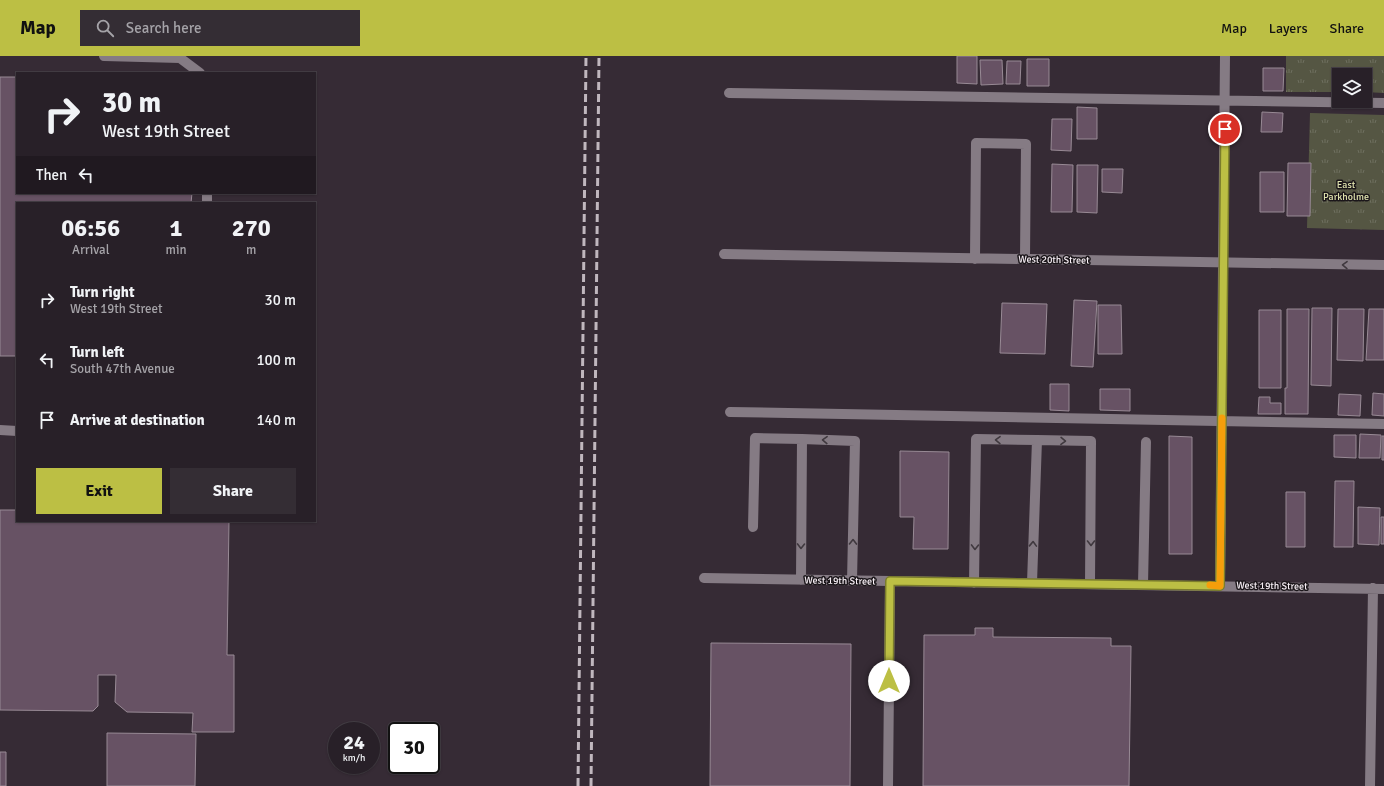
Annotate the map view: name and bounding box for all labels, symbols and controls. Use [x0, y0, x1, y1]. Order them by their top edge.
search box [80, 10, 360, 46]
text: Map [20, 16, 56, 40]
icon: search [94, 17, 116, 39]
text: Search here [126, 19, 201, 37]
text: Map [1221, 20, 1247, 37]
text: Layers [1269, 20, 1308, 37]
text: Share [1330, 20, 1364, 37]
map controls [1332, 68, 1372, 108]
button: layers [1332, 68, 1372, 108]
text: 30 m [102, 86, 161, 120]
icon: right [36, 88, 88, 140]
pin [1208, 112, 1242, 146]
icon: arrive [1214, 118, 1236, 140]
text: West 19th Street [102, 120, 230, 142]
icon: left [75, 164, 97, 186]
text: Then [36, 166, 67, 184]
park label: East Parkholme [1323, 179, 1369, 203]
text: 06:56 [61, 213, 120, 243]
text: 1 [170, 213, 182, 243]
text: 270 [232, 213, 271, 243]
text: Arrival [72, 242, 109, 258]
text: min [166, 242, 187, 258]
text: m [246, 242, 256, 258]
street label: West 20th Street [1018, 253, 1090, 267]
one-way arrow [1342, 260, 1348, 269]
text: Turn right [70, 283, 135, 301]
icon: right [36, 289, 58, 311]
text: 30 m [265, 291, 296, 309]
text: West 19th Street [70, 301, 163, 317]
text: Turn left [70, 343, 124, 361]
icon: left [36, 349, 58, 371]
text: 100 m [256, 351, 296, 369]
text: South 47th Avenue [70, 361, 175, 377]
icon: arrive [36, 409, 58, 431]
text: Arrive at destination [70, 411, 205, 429]
text: 140 m [256, 411, 296, 429]
one-way arrow [822, 436, 828, 445]
one-way arrow [995, 436, 1001, 444]
one-way arrow [1060, 437, 1066, 445]
button: Exit [36, 468, 162, 514]
button: Share [170, 468, 296, 514]
one-way arrow [849, 539, 857, 545]
one-way arrow [1086, 540, 1095, 546]
one-way arrow [1029, 541, 1037, 547]
one-way arrow [797, 543, 805, 549]
one-way arrow [971, 544, 979, 550]
street label: West 19th Street [804, 574, 876, 588]
street label: West 19th Street [1236, 579, 1308, 593]
position arrow [868, 660, 910, 702]
speed limit sign: 30 [388, 722, 440, 774]
text: 24 [343, 730, 365, 755]
text: km/h [343, 752, 365, 764]

